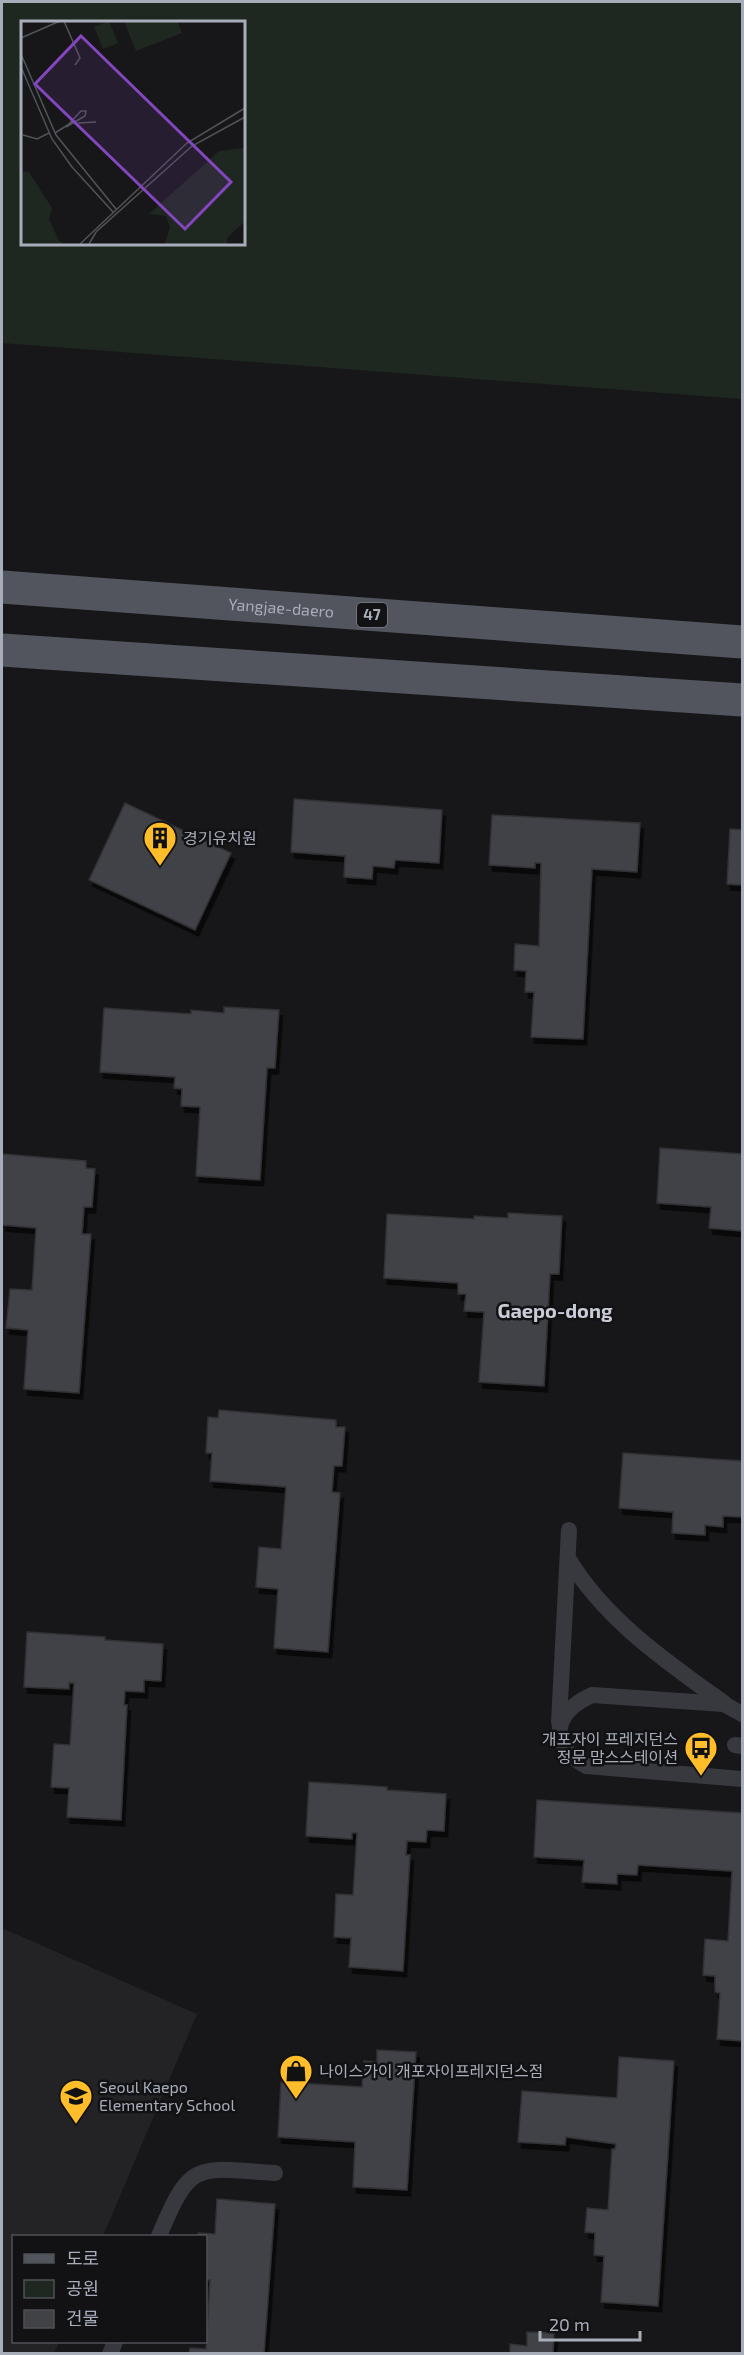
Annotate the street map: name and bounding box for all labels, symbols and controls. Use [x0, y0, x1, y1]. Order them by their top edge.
inset map [21, 21, 244, 244]
street label: Yangjae-daero [228, 594, 335, 621]
road number: 47 [357, 603, 387, 627]
building icon: 경기유치원 [142, 820, 178, 867]
place label: 경기유치원 [183, 828, 257, 847]
district label: Gaepo-dong [497, 1298, 613, 1322]
place label: 개포자이 프레지던스 정문 맘스스테이션 [542, 1729, 678, 1766]
bus stop icon: 개포자이 프레지던스 정문 맘스스테이션 [683, 1730, 719, 1777]
shop icon: 나이스가이 개포자이프레지던스점 [278, 2053, 314, 2100]
place label: 나이스가이 개포자이프레지던스점 [319, 2061, 543, 2080]
place label: Seoul Kaepo Elementary School [99, 2077, 235, 2114]
school or university icon: Seoul Kaepo Elementary School [58, 2078, 94, 2125]
legend [12, 2235, 207, 2343]
text: 도로 [66, 2247, 99, 2269]
text: 공원 [66, 2277, 99, 2299]
scale bar [540, 2304, 640, 2342]
text: 건물 [66, 2307, 99, 2329]
text: 20 m [549, 2313, 590, 2335]

